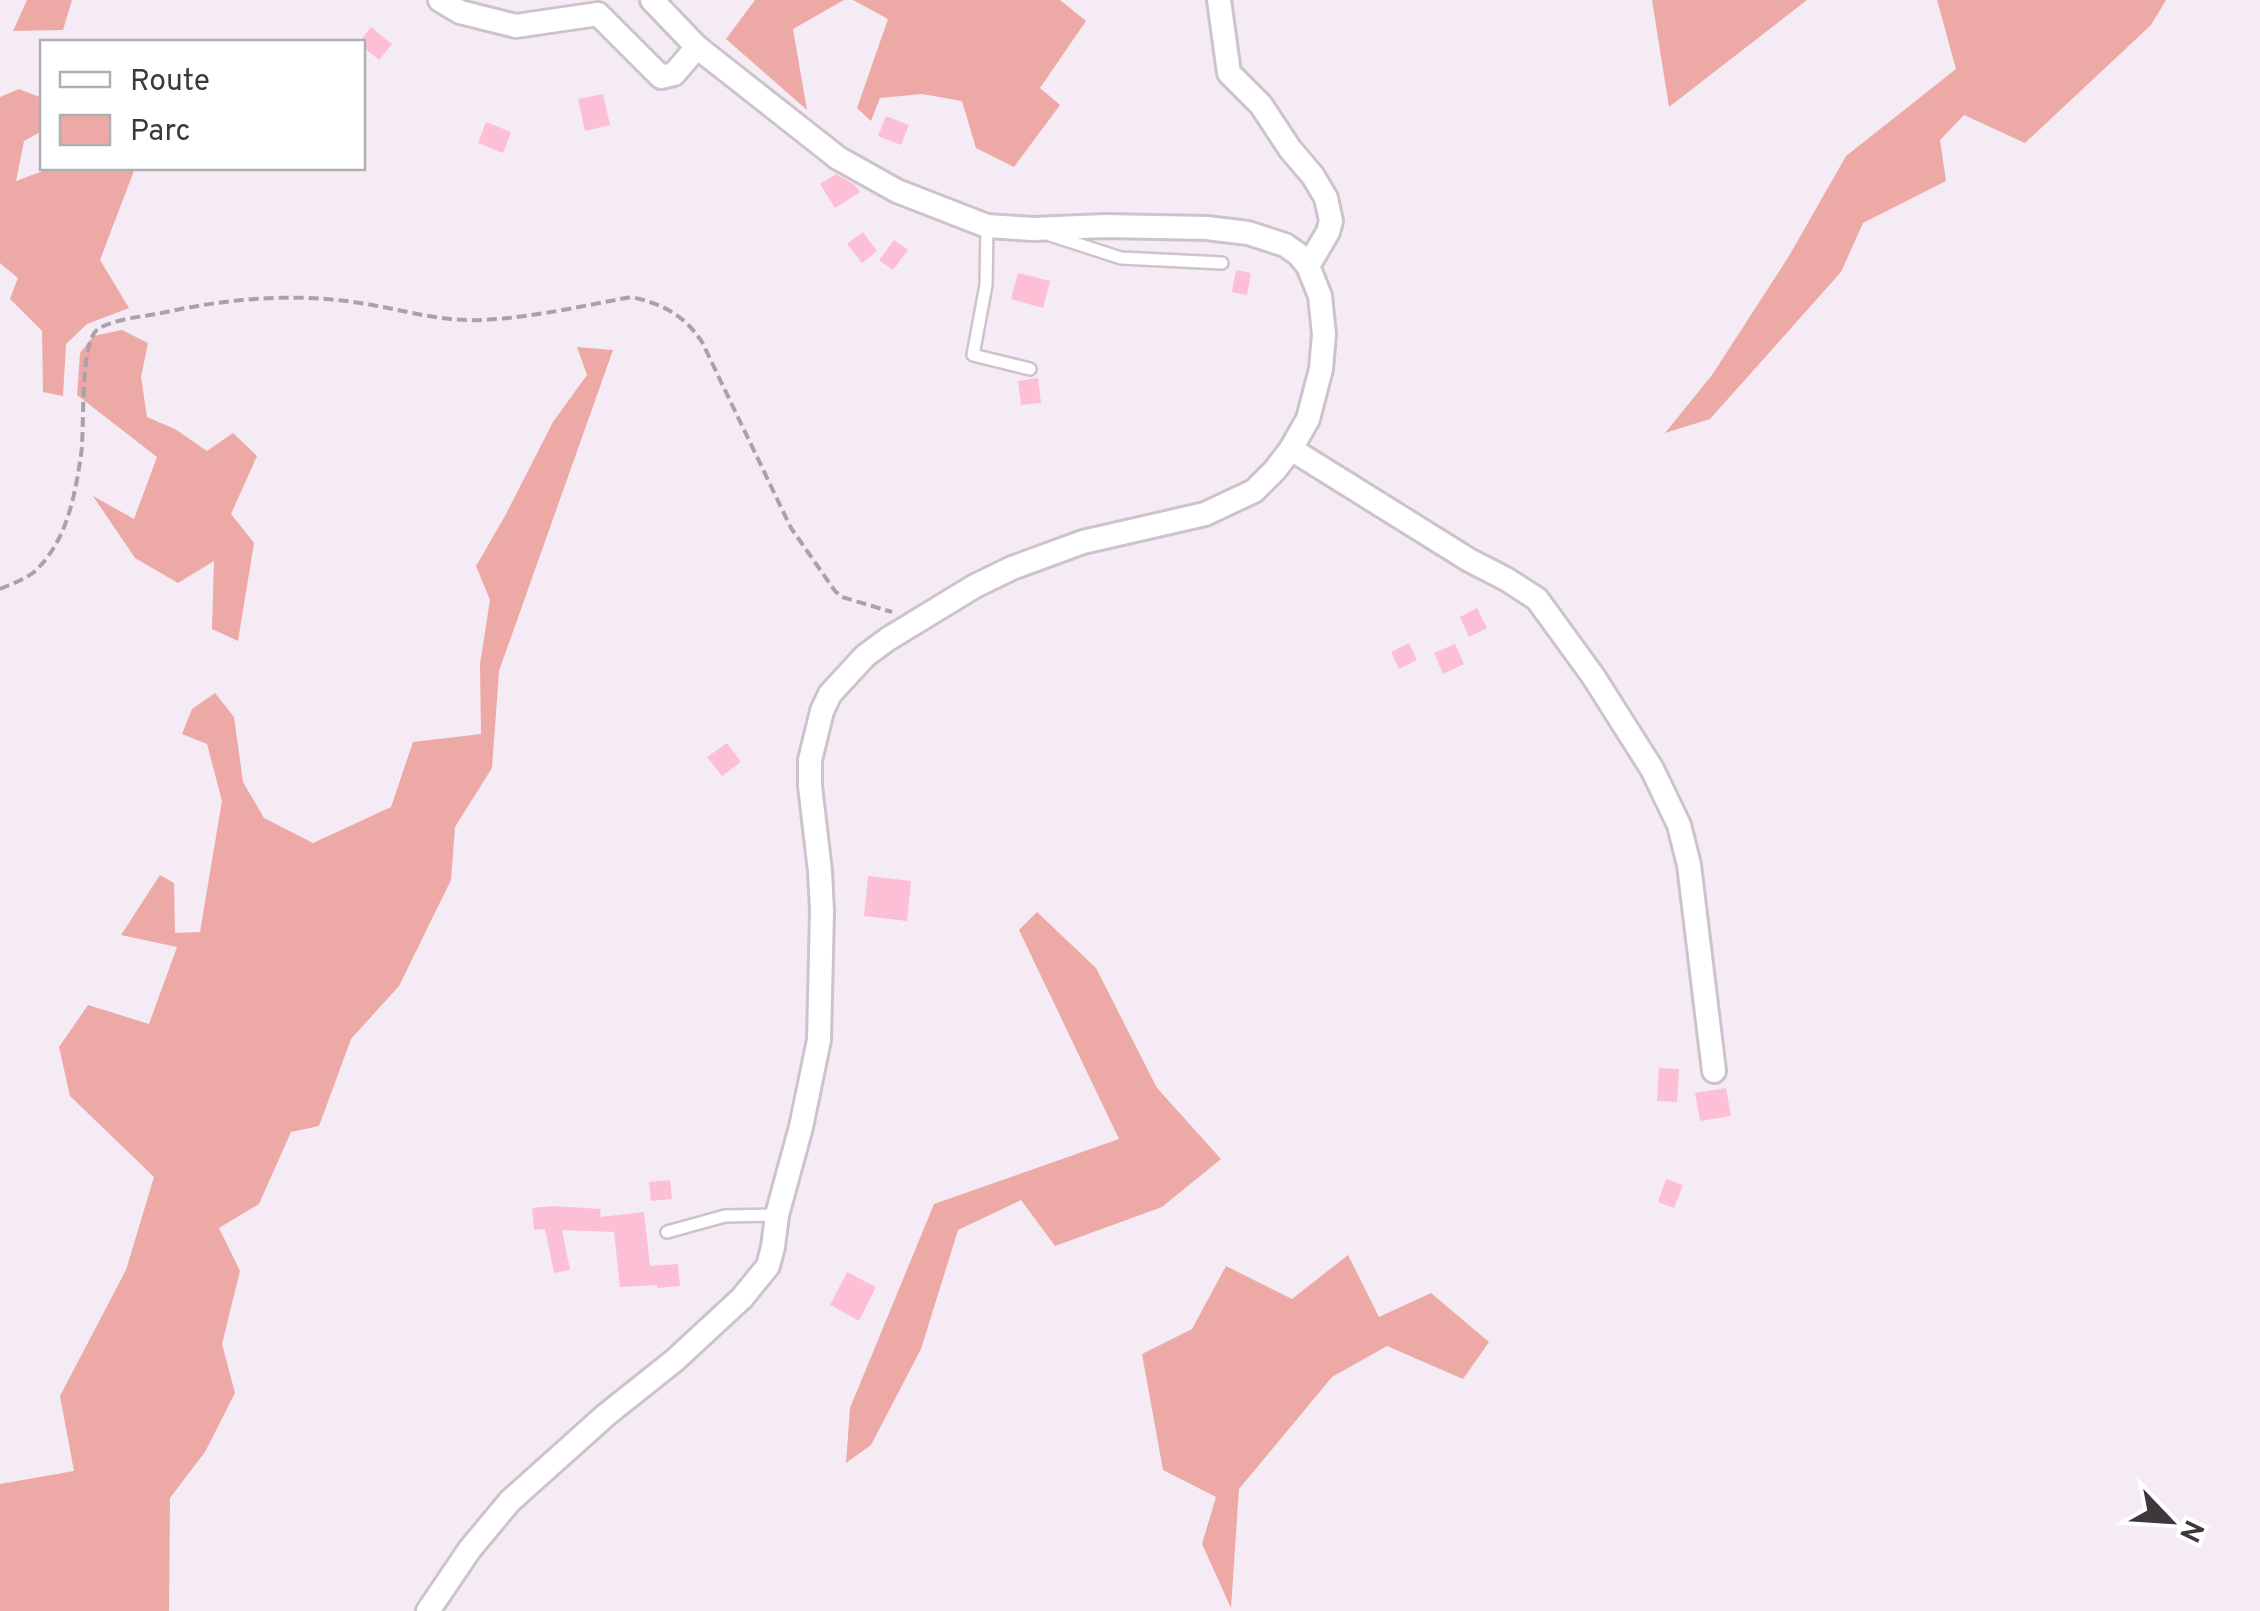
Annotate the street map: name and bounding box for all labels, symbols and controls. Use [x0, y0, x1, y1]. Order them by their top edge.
legend [40, 40, 365, 170]
text: Route [130, 64, 210, 101]
text: Parc [130, 114, 190, 151]
north arrow [2120, 1471, 2220, 1571]
text: N [2169, 1514, 2211, 1547]

